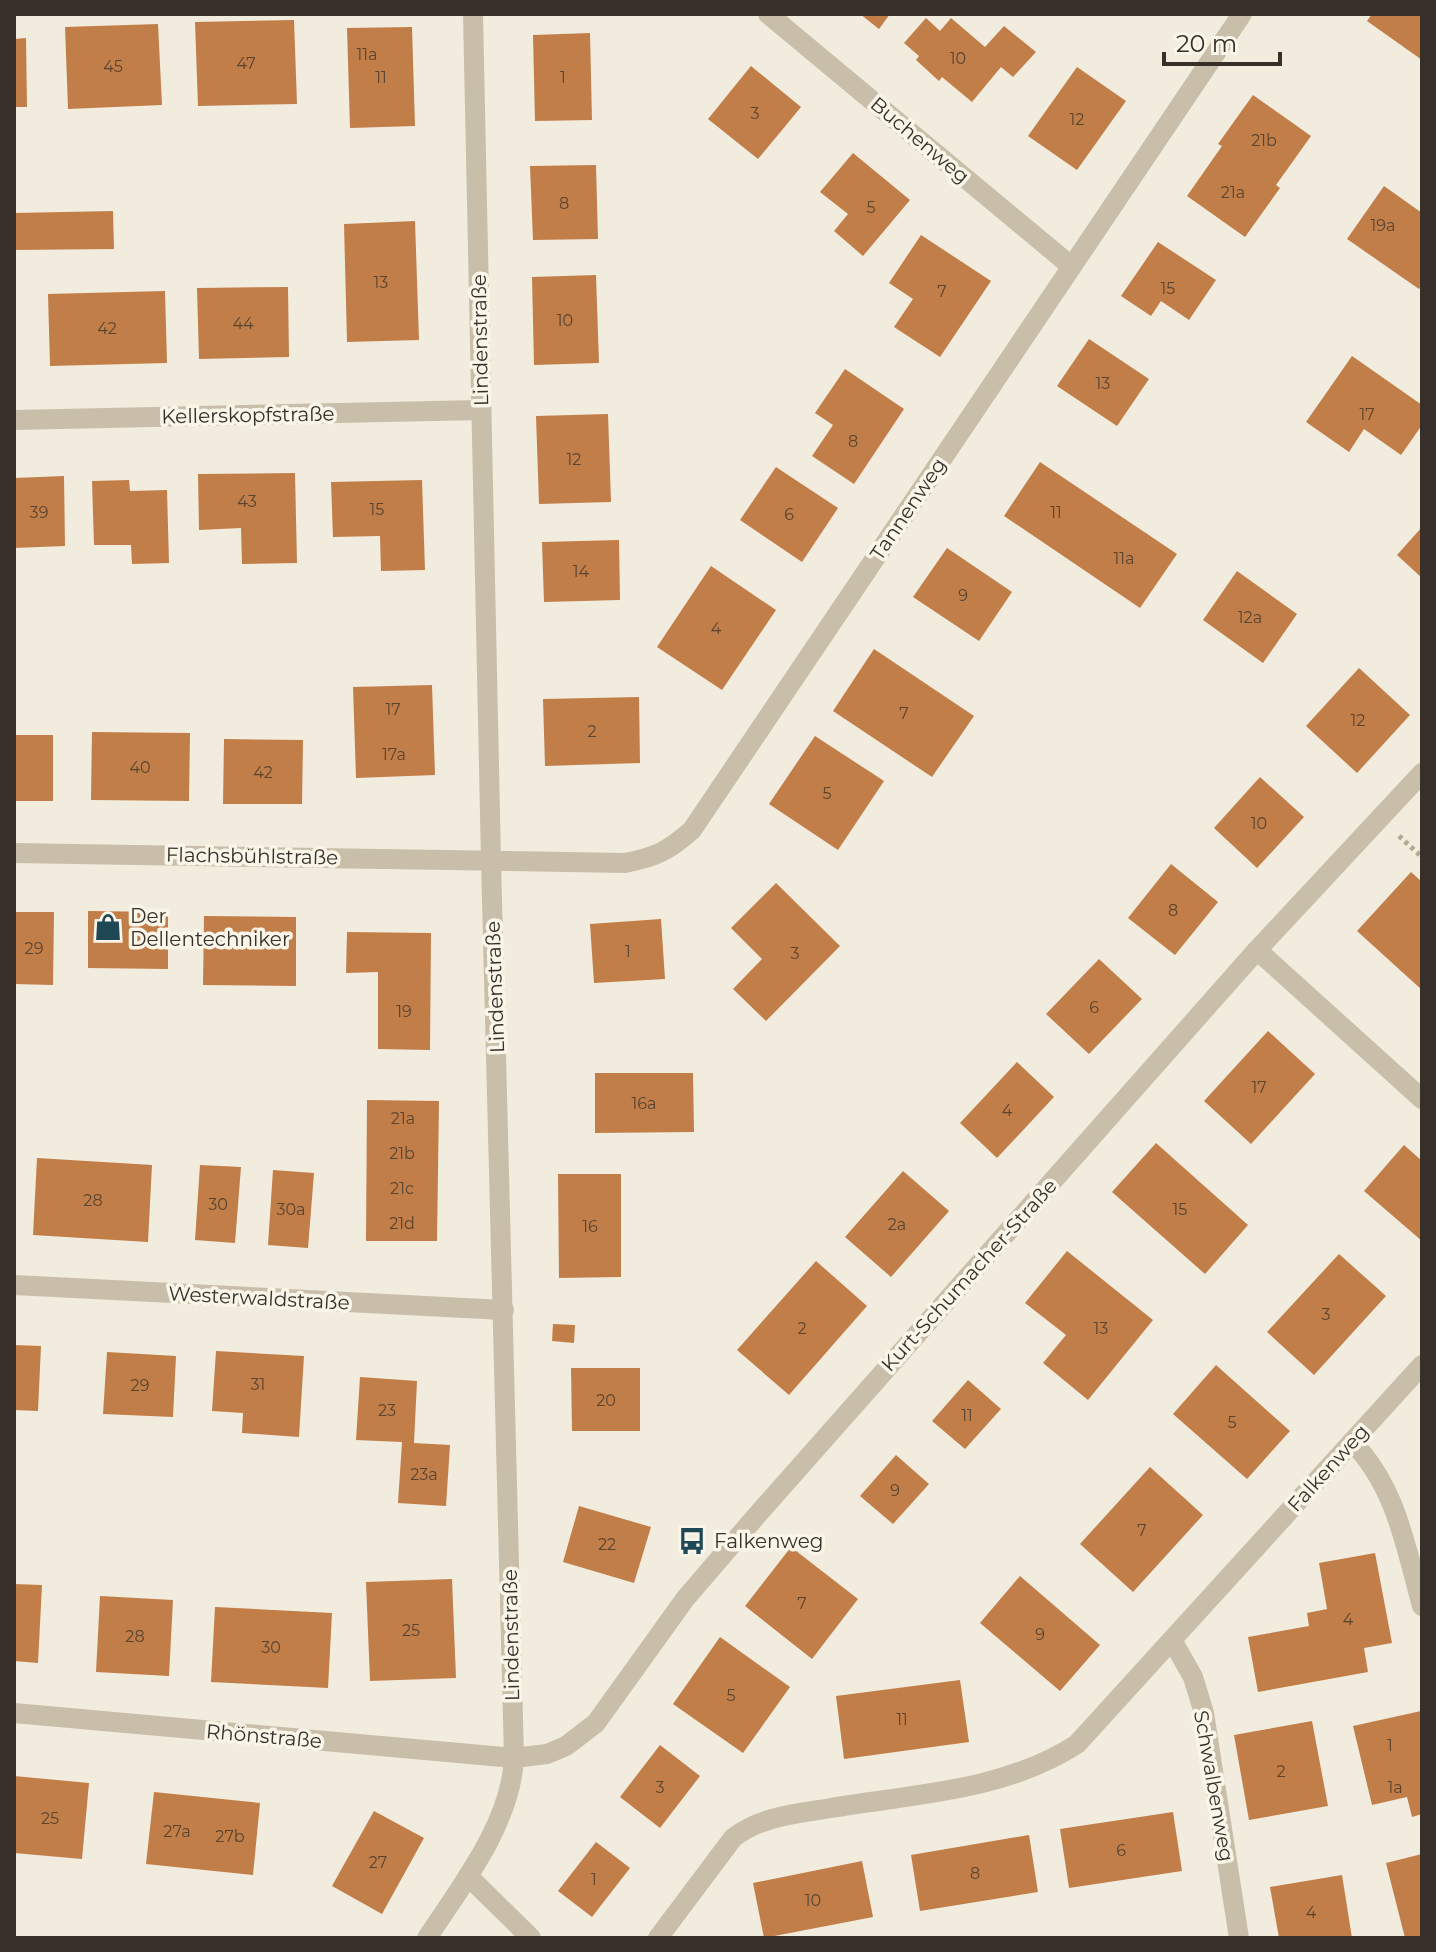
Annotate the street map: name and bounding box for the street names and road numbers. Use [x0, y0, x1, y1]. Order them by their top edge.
street label: Buchenweg [866, 92, 974, 188]
street label: Lindenstraße [467, 274, 493, 406]
street label: Kellerskopfstraße [161, 401, 335, 429]
street label: Tannenweg [865, 453, 951, 565]
street label: Flachsbühlstraße [166, 842, 338, 870]
street label: Lindenstraße [481, 921, 509, 1053]
street label: Kurt-Schumacher-Straße [876, 1174, 1062, 1376]
street label: Westerwaldstraße [168, 1281, 350, 1315]
street label: Falkenweg [1282, 1419, 1374, 1517]
street label: Lindenstraße [498, 1569, 524, 1701]
street label: Schwalbenweg [1189, 1709, 1239, 1863]
street label: Rhönstraße [205, 1719, 323, 1753]

